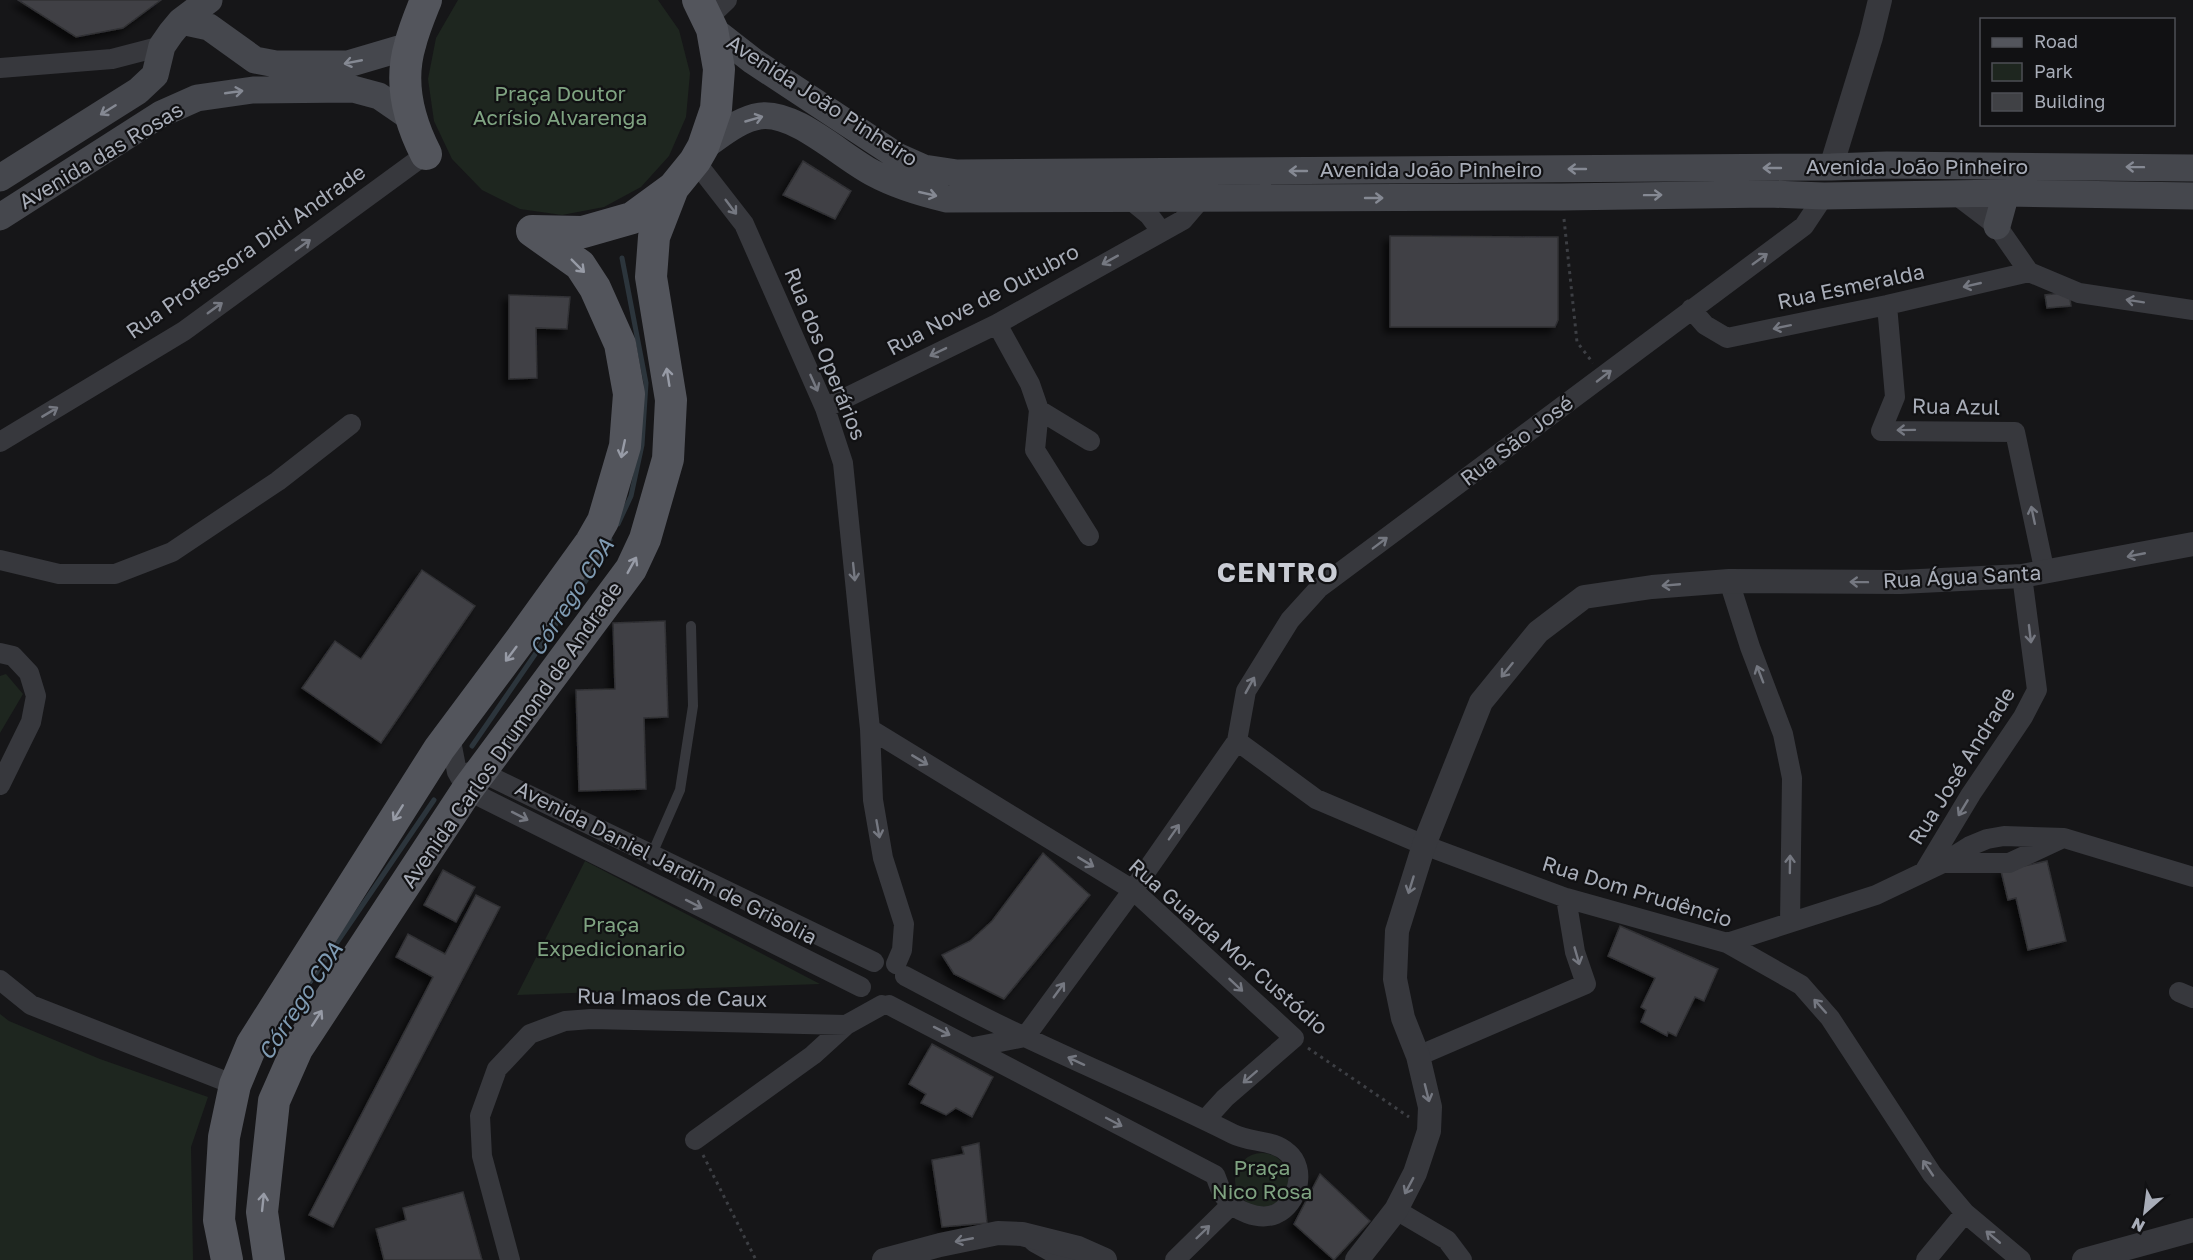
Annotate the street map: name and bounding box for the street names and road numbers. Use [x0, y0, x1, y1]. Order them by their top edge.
street label: Avenida João Pinheiro [722, 29, 923, 172]
street label: Avenida das Rosas [14, 96, 187, 214]
street label: Avenida João Pinheiro [1806, 153, 2028, 179]
street label: Avenida João Pinheiro [1320, 156, 1542, 182]
street label: Rua Professora Didi Andrade [121, 158, 370, 344]
street label: Rua Nove de Outubro [882, 237, 1083, 361]
street label: Rua Esmeralda [1775, 258, 1927, 314]
street label: Rua dos Operários [779, 264, 872, 444]
street label: Rua São José [1455, 389, 1578, 491]
street label: Rua Azul [1912, 392, 2000, 420]
street label: Rua Água Santa [1882, 559, 2042, 593]
street label: Avenida Carlos Drumond de Andrade [395, 576, 627, 893]
street label: Rua José Andrade [1902, 682, 2020, 849]
street label: Avenida Daniel Jardim de Grisolia [511, 774, 822, 950]
street label: Rua Dom Prudêncio [1539, 850, 1735, 932]
street label: Rua Guarda Mor Custódio [1124, 853, 1334, 1040]
street label: Rua Imaos de Caux [577, 982, 768, 1012]

